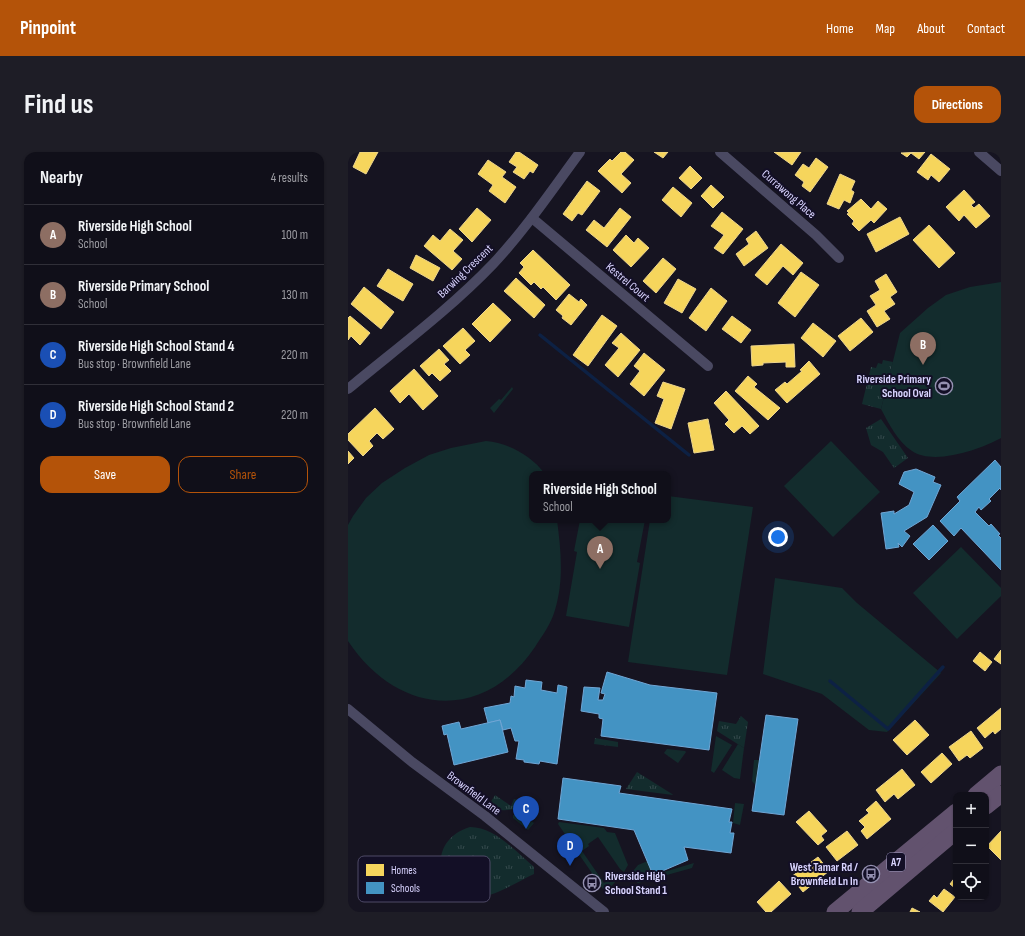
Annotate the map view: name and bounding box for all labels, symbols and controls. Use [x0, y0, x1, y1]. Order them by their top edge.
text: Pinpoint [20, 17, 76, 40]
text: Home [826, 20, 854, 37]
text: Map [876, 20, 895, 37]
text: About [917, 20, 945, 37]
text: Contact [967, 20, 1005, 37]
button: Directions [914, 86, 1001, 123]
text: Find us [24, 88, 93, 121]
street label: Currawong Place [758, 167, 819, 222]
text: Nearby [40, 168, 83, 188]
text: 4 results [271, 170, 308, 186]
text: Riverside High School [78, 217, 192, 236]
text: A [50, 227, 56, 243]
text: 100 m [281, 227, 308, 243]
text: School [78, 236, 108, 252]
street label: Barwing Crescent [435, 241, 496, 301]
street label: Kestrel Court [602, 260, 653, 305]
text: Riverside Primary School [78, 277, 209, 296]
text: B [50, 287, 56, 303]
text: 130 m [282, 287, 308, 303]
text: School [78, 296, 108, 312]
pin: B [910, 332, 936, 365]
text: Riverside High School Stand 4 [78, 337, 235, 356]
text: C [50, 347, 56, 363]
text: 220 m [281, 347, 308, 363]
text: Bus stop · Brownfield Lane [78, 356, 191, 372]
place label: Riverside Primary School Oval [857, 372, 931, 401]
sports icon: Riverside Primary School Oval [934, 376, 954, 396]
text: Riverside High School Stand 2 [78, 397, 234, 416]
text: D [50, 407, 56, 423]
text: 220 m [281, 407, 308, 423]
text: Bus stop · Brownfield Lane [78, 416, 191, 432]
button: Save [40, 456, 170, 493]
button: Share [178, 456, 308, 493]
popup [529, 471, 671, 523]
text: Riverside High School [543, 480, 657, 499]
text: School [543, 499, 573, 515]
your location [768, 527, 788, 547]
pin: A [587, 536, 613, 569]
street label: Brownfield Lane [444, 768, 504, 819]
map controls [953, 792, 989, 900]
button: + [953, 792, 989, 828]
pin: C [513, 796, 539, 829]
button: − [953, 828, 989, 864]
pin: D [557, 833, 583, 866]
road number: A7 [887, 853, 905, 871]
legend [358, 856, 490, 902]
place label: West Tamar Rd / Brownfield Ln In [790, 860, 858, 889]
text: Homes [391, 864, 417, 877]
bus stop icon: West Tamar Rd / Brownfield Ln In [861, 864, 881, 884]
button: locate [953, 864, 989, 900]
place label: Riverside High School Stand 1 [605, 869, 667, 898]
bus stop icon: Riverside High School Stand 1 [582, 873, 602, 893]
text: Schools [391, 882, 420, 895]

